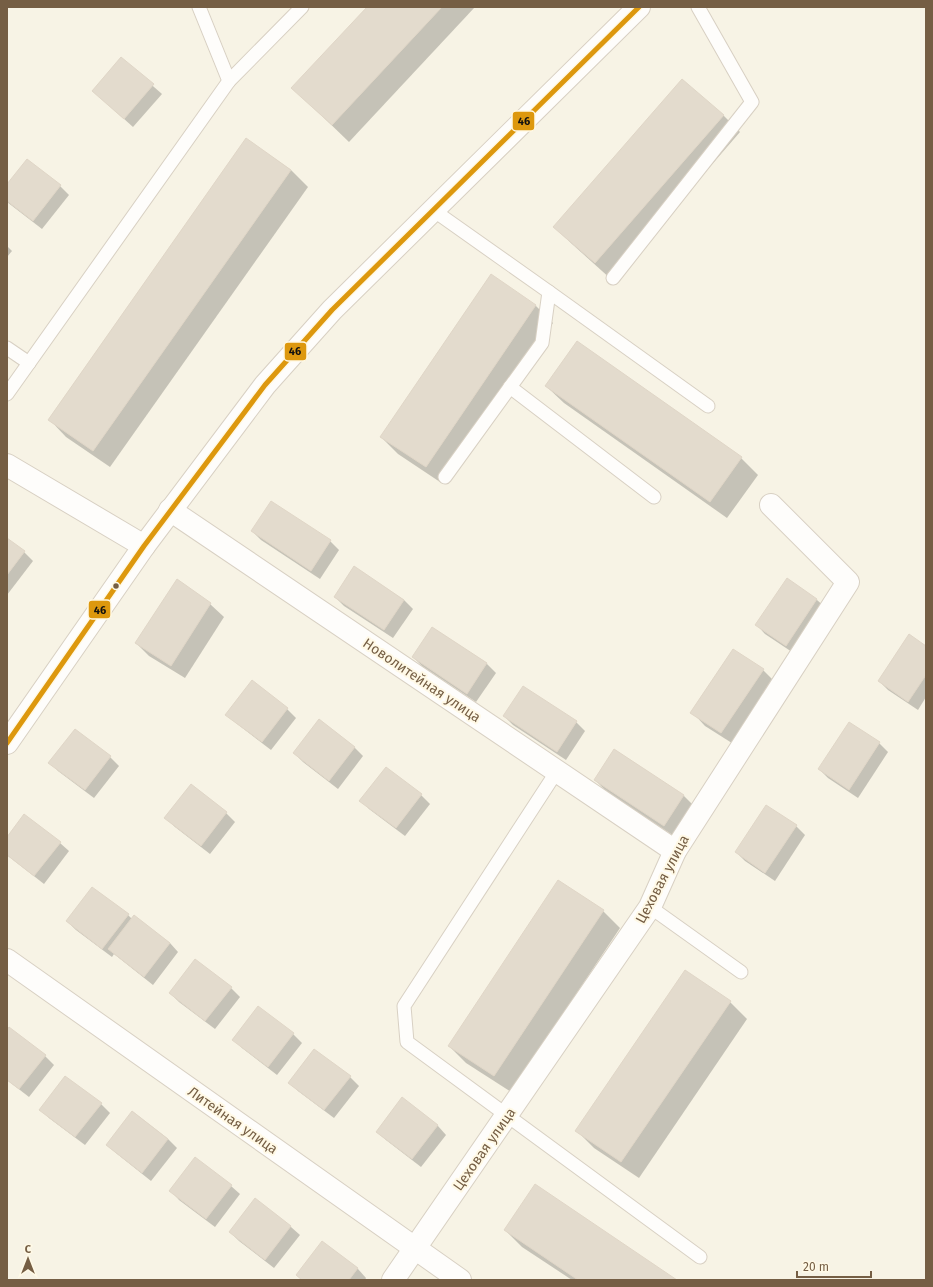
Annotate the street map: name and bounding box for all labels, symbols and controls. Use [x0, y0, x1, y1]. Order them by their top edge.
line badge: 46 [512, 111, 535, 131]
text: 46 [518, 115, 530, 128]
line badge: 46 [284, 342, 307, 361]
text: 46 [289, 345, 301, 358]
unlabelled marker [111, 581, 121, 591]
line badge: 46 [88, 600, 111, 619]
text: 46 [94, 604, 106, 617]
street label: Новолитейная улица [360, 635, 484, 726]
street label: Цеховая улица [632, 832, 693, 926]
street label: Литейная улица [184, 1083, 281, 1158]
street label: Цеховая улица [449, 1104, 519, 1194]
north arrow [8, 1239, 48, 1279]
text: С [25, 1243, 32, 1256]
scale bar [797, 1253, 871, 1279]
text: 20 m [803, 1260, 829, 1274]

